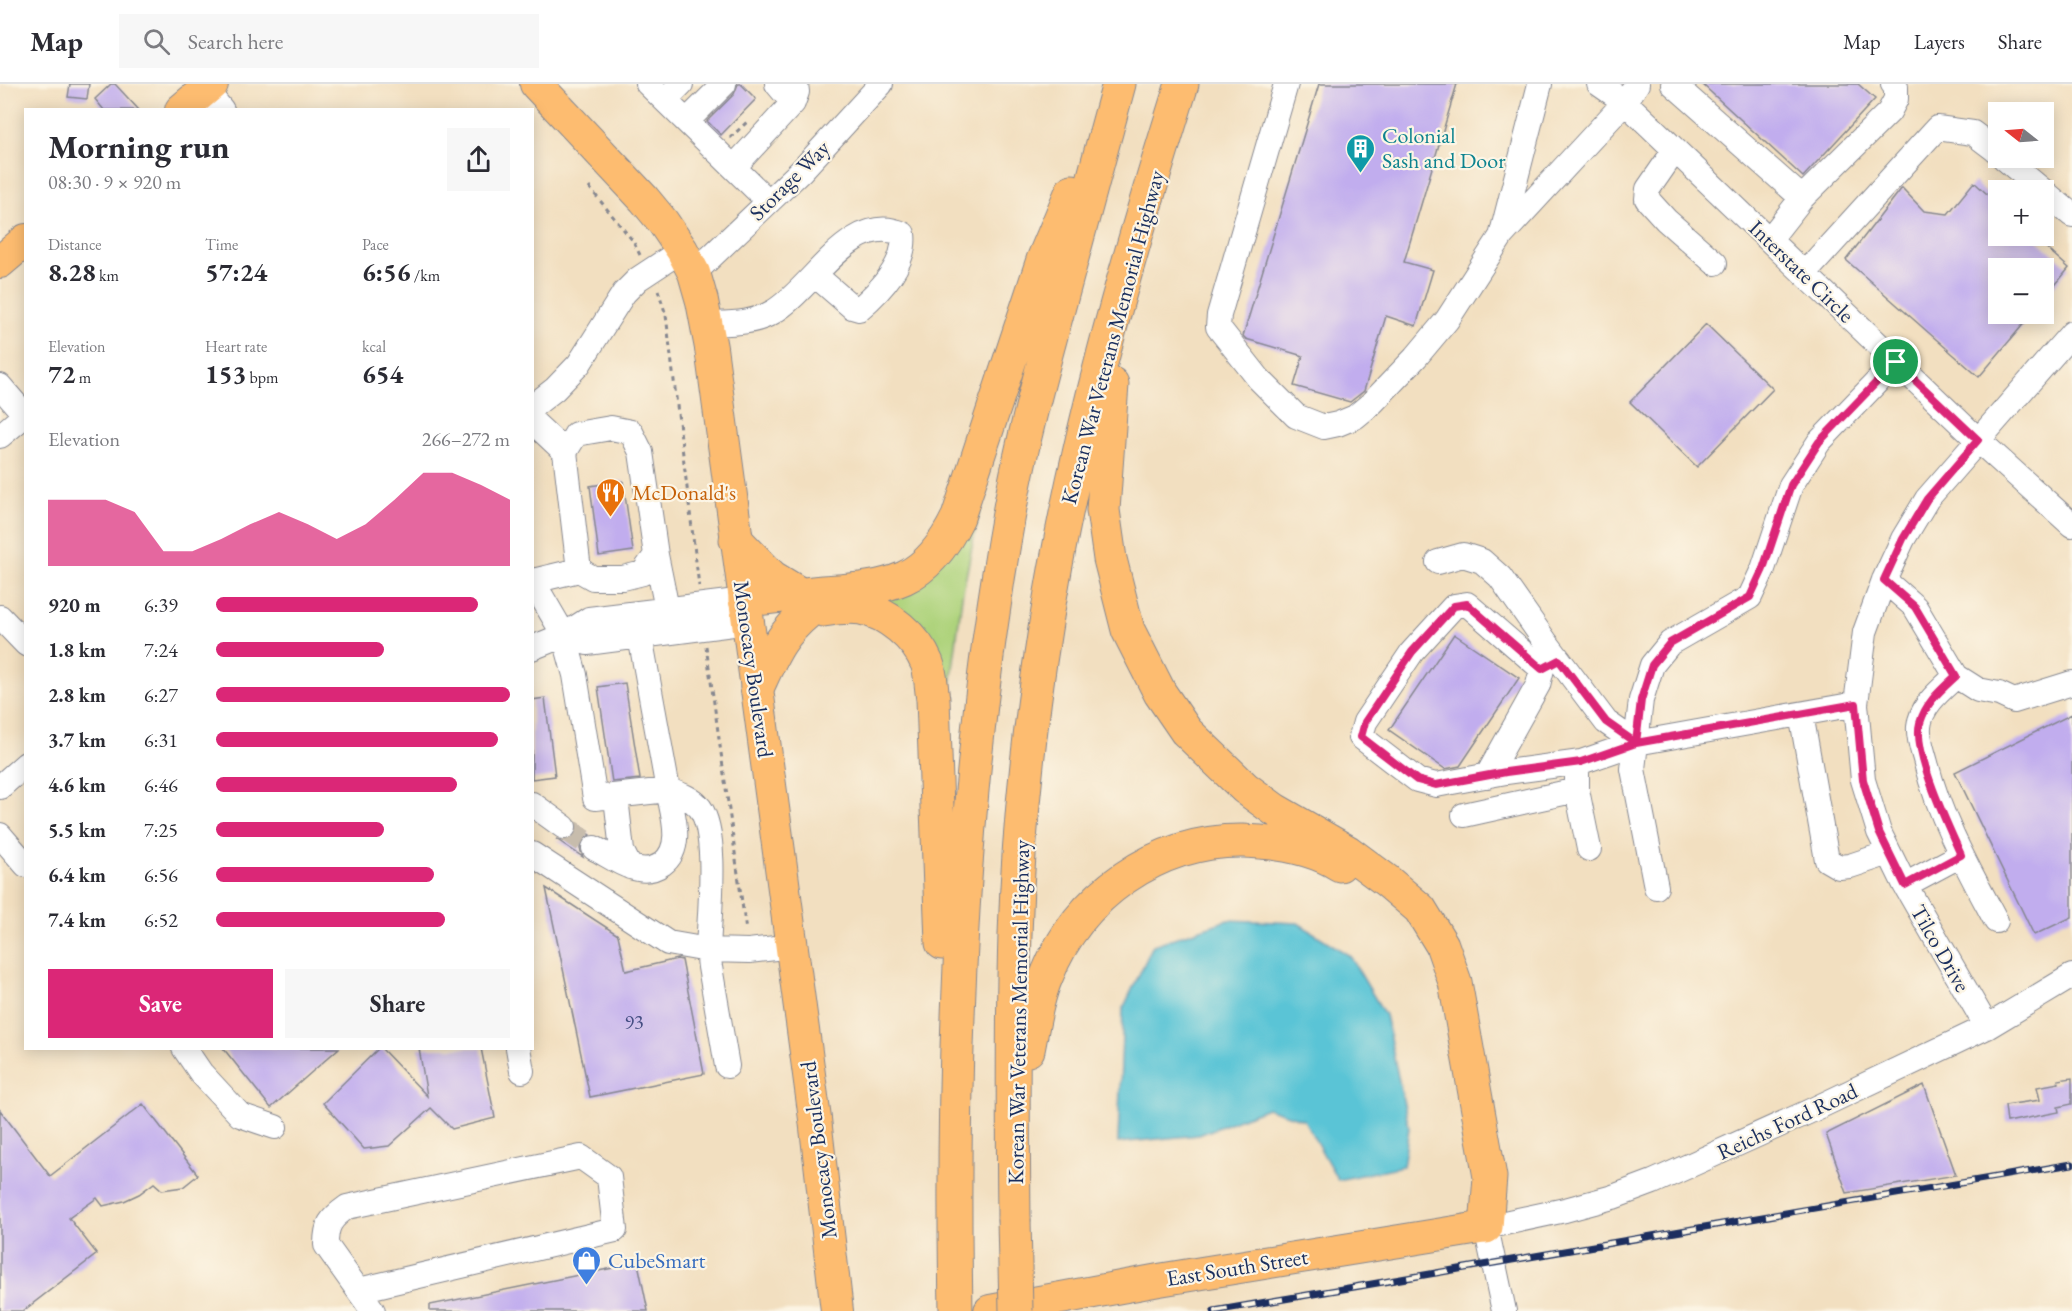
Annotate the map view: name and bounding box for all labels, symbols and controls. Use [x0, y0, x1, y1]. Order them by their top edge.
search box [119, 14, 539, 68]
text: Map [30, 23, 83, 59]
icon: search [140, 25, 173, 58]
text: Search here [188, 27, 283, 56]
text: Map [1843, 28, 1881, 55]
text: Layers [1914, 28, 1965, 55]
text: Share [1998, 28, 2042, 55]
north arrow [1988, 102, 2054, 168]
map controls [1988, 102, 2054, 324]
place label: Colonial Sash and Door [1382, 121, 1506, 175]
text: Morning run [48, 125, 230, 168]
button: share [447, 128, 510, 191]
building icon: Colonial Sash and Door [1345, 132, 1377, 174]
street label: Storage Way [743, 133, 836, 227]
street label: Korean War Veterans Memorial Highway [1054, 167, 1171, 507]
text: 08:30 · 9 × 920 m [48, 169, 181, 195]
button: + [1988, 180, 2054, 246]
street label: Interstate Circle [1743, 214, 1861, 329]
text: Distance [48, 234, 101, 255]
text: Time [205, 234, 238, 255]
text: Pace [362, 234, 389, 255]
text: 8.28 [48, 255, 96, 289]
text: 57:24 [205, 255, 267, 289]
text: 6:56 [362, 255, 411, 289]
button: − [1988, 258, 2054, 324]
text: km [96, 265, 119, 286]
text: /km [411, 265, 440, 286]
text: Elevation [48, 336, 106, 357]
text: Heart rate [205, 336, 267, 357]
text: kcal [362, 336, 386, 357]
pin [1870, 336, 1921, 387]
icon: arrive [1879, 345, 1912, 378]
text: 72 [48, 357, 76, 391]
text: 153 [205, 357, 246, 391]
text: 654 [362, 357, 403, 391]
text: m [76, 367, 91, 388]
text: bpm [246, 367, 278, 388]
text: Elevation [48, 426, 120, 452]
text: 266–272 m [422, 426, 510, 452]
restaurant icon: McDonald's [595, 476, 627, 518]
place label: McDonald's [632, 478, 736, 507]
street label: Monocacy Boulevard [727, 579, 780, 760]
text: 920 m [48, 592, 101, 618]
text: 6:39 [144, 592, 178, 618]
text: 1.8 km [48, 637, 106, 663]
text: 7:24 [144, 637, 178, 663]
text: 2.8 km [48, 682, 106, 708]
text: 6:27 [144, 682, 178, 708]
text: 3.7 km [48, 727, 106, 753]
text: 6:31 [144, 727, 178, 753]
text: 4.6 km [48, 772, 106, 798]
text: 6:46 [144, 772, 178, 798]
text: 5.5 km [48, 817, 106, 843]
text: 7:25 [144, 817, 178, 843]
street label: Korean War Veterans Memorial Highway [1001, 839, 1036, 1185]
text: 6.4 km [48, 862, 106, 888]
text: 6:56 [144, 862, 178, 888]
street label: Tilco Drive [1904, 899, 1977, 998]
text: 7.4 km [48, 907, 106, 933]
text: 6:52 [144, 907, 178, 933]
button: Save [48, 969, 273, 1038]
button: Share [285, 969, 510, 1038]
house number: 93 [624, 1009, 644, 1035]
street label: Monocacy Boulevard [793, 1059, 844, 1240]
street label: Reichs Ford Road [1712, 1076, 1863, 1167]
street label: East South Street [1164, 1242, 1310, 1293]
shop icon: CubeSmart [571, 1244, 603, 1286]
place label: CubeSmart [608, 1246, 706, 1275]

